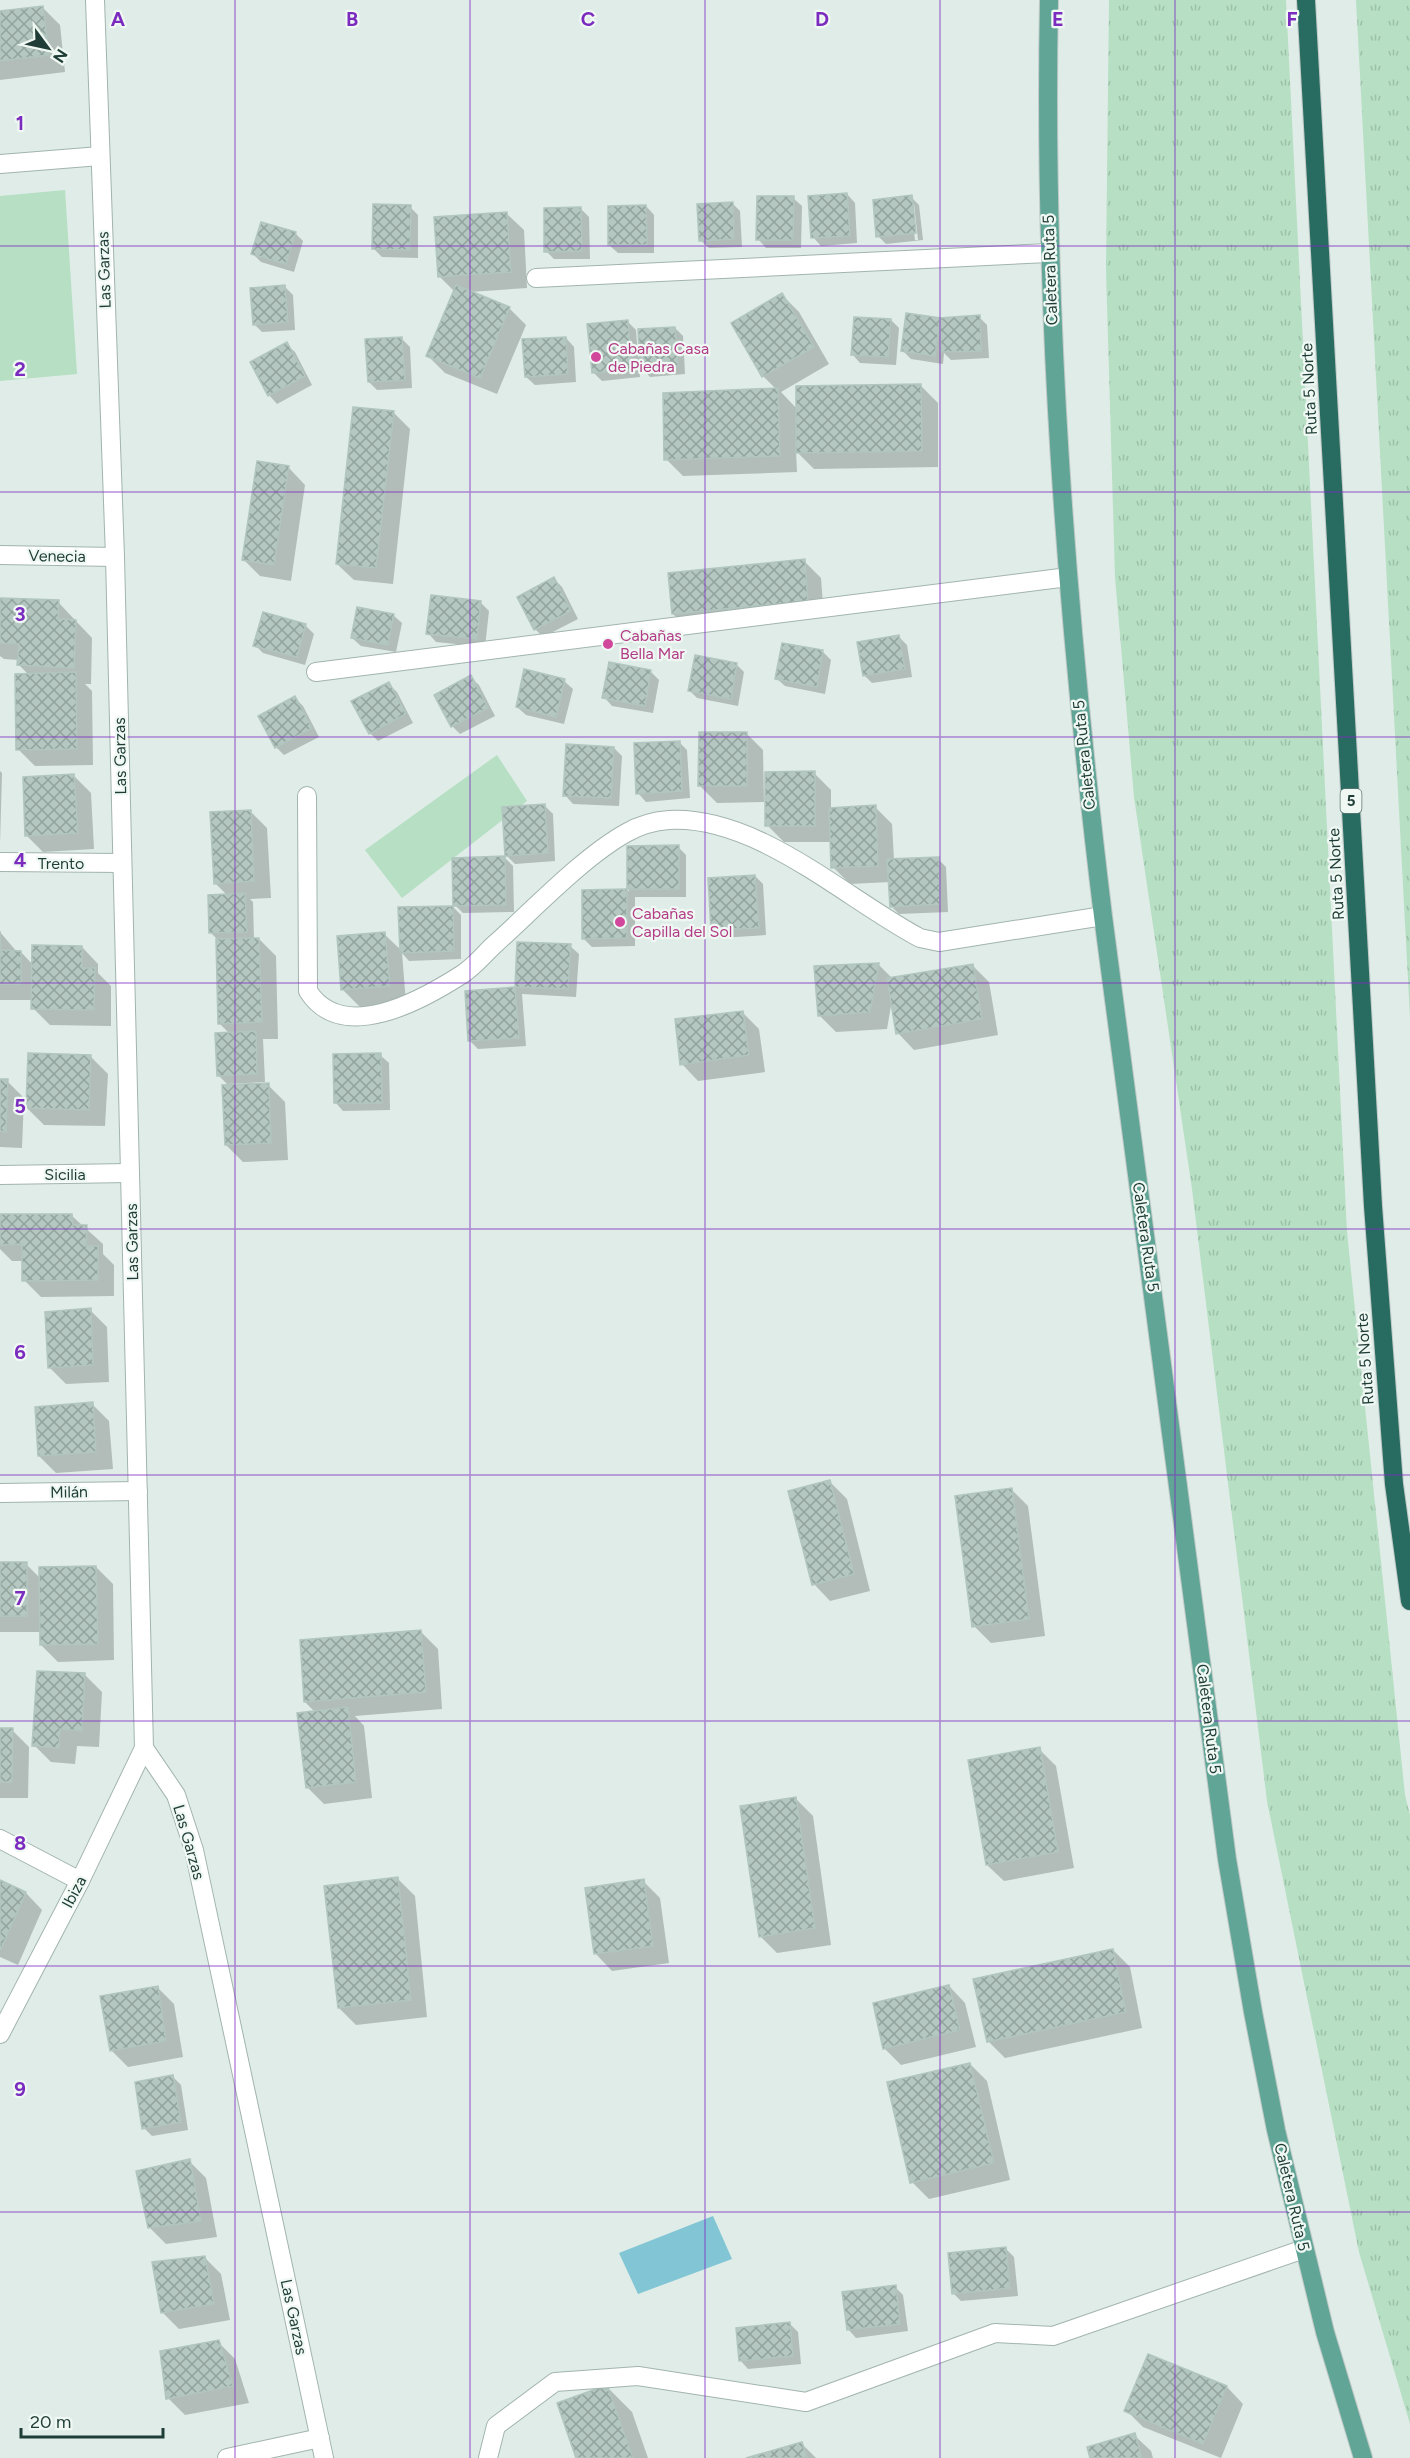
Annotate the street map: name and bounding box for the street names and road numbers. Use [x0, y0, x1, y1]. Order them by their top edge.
street label: Caletera Ruta 5 [1039, 214, 1061, 326]
street label: Las Garzas [93, 231, 115, 309]
street label: Ruta 5 Norte [1297, 342, 1321, 435]
street label: Venecia [28, 546, 86, 566]
street label: Caletera Ruta 5 [1069, 699, 1099, 811]
street label: Las Garzas [110, 717, 130, 795]
road number: 5 [1340, 789, 1362, 813]
street label: Ruta 5 Norte [1324, 827, 1348, 920]
street label: Trento [38, 854, 84, 873]
street label: Sicilia [44, 1165, 86, 1184]
street label: Caletera Ruta 5 [1129, 1181, 1163, 1293]
street label: Las Garzas [122, 1203, 142, 1281]
street label: Ruta 5 Norte [1352, 1312, 1378, 1406]
street label: Milán [50, 1482, 88, 1502]
street label: Caletera Ruta 5 [1193, 1663, 1225, 1775]
street label: Las Garzas [169, 1802, 209, 1882]
street label: Ibiza [58, 1873, 90, 1911]
street label: Caletera Ruta 5 [1270, 2141, 1314, 2253]
street label: Las Garzas [277, 2277, 311, 2357]

